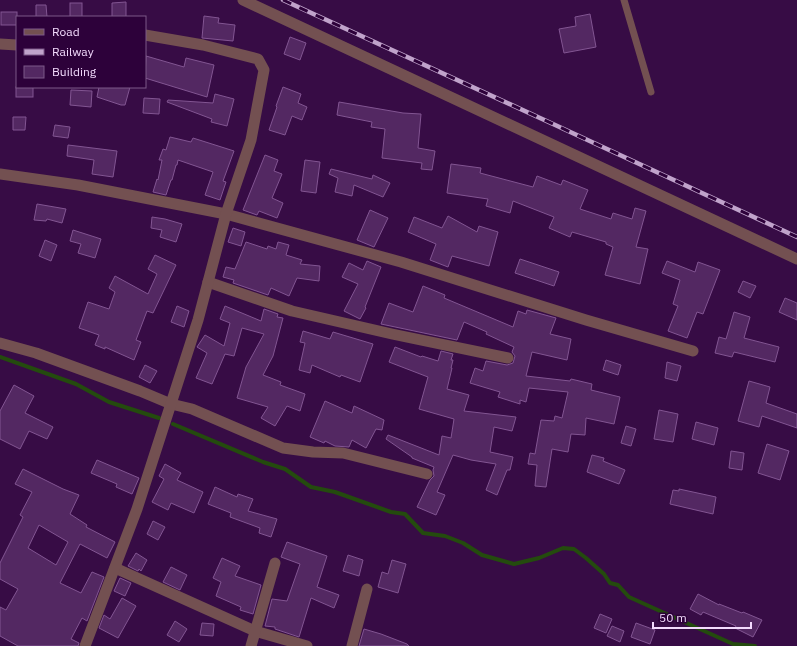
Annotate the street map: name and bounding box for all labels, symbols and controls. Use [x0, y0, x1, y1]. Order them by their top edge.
legend [16, 16, 146, 88]
text: Road [52, 24, 80, 39]
text: Railway [52, 44, 94, 59]
text: Building [52, 64, 97, 79]
scale bar [653, 604, 751, 630]
text: 50 m [659, 610, 687, 625]

